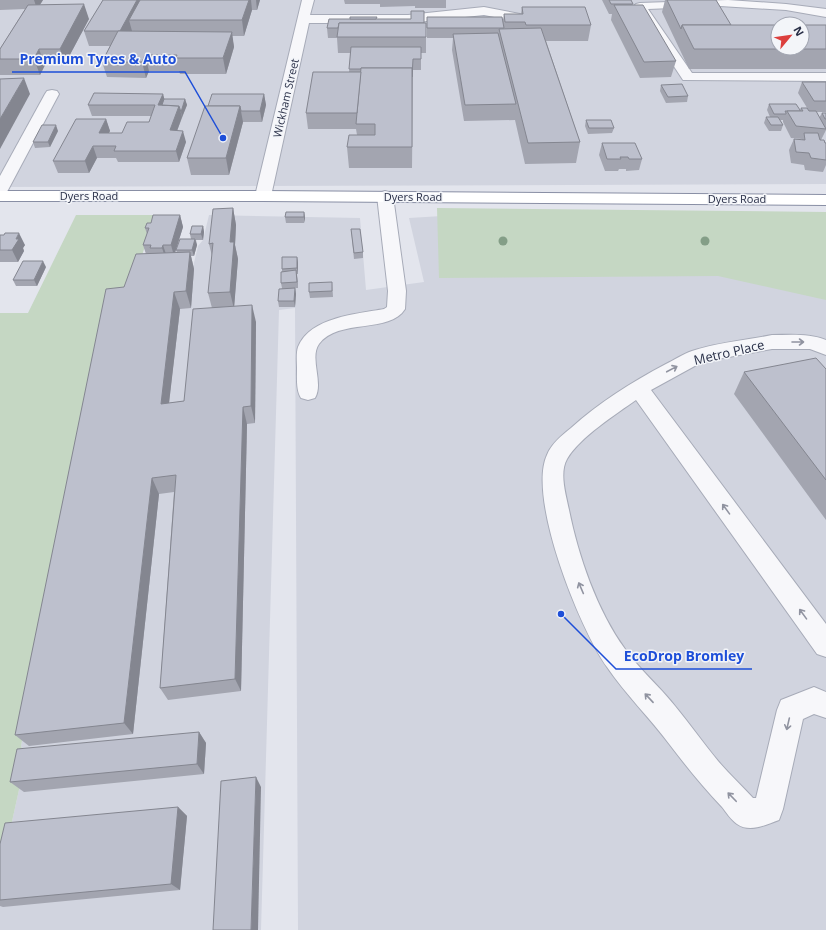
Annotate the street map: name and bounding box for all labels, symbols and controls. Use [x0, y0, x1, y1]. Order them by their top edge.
north arrow [770, 16, 810, 56]
text: N [790, 23, 808, 38]
callout: Premium Tyres & Auto [12, 46, 185, 72]
text: Premium Tyres & Auto [19, 49, 177, 68]
street label: Wickham Street [269, 57, 302, 139]
street label: Dyers Road [60, 188, 118, 203]
street label: Dyers Road [384, 189, 442, 204]
street label: Dyers Road [708, 191, 766, 206]
street label: Metro Place [692, 335, 766, 369]
one-way arrow [791, 338, 804, 346]
one-way arrow [666, 365, 678, 373]
one-way arrow [722, 503, 730, 514]
one-way arrow [576, 582, 584, 594]
one-way arrow [799, 608, 807, 619]
callout: EcoDrop Bromley [616, 643, 752, 669]
text: EcoDrop Bromley [624, 646, 744, 665]
one-way arrow [645, 693, 654, 703]
one-way arrow [783, 718, 791, 731]
one-way arrow [727, 792, 737, 802]

